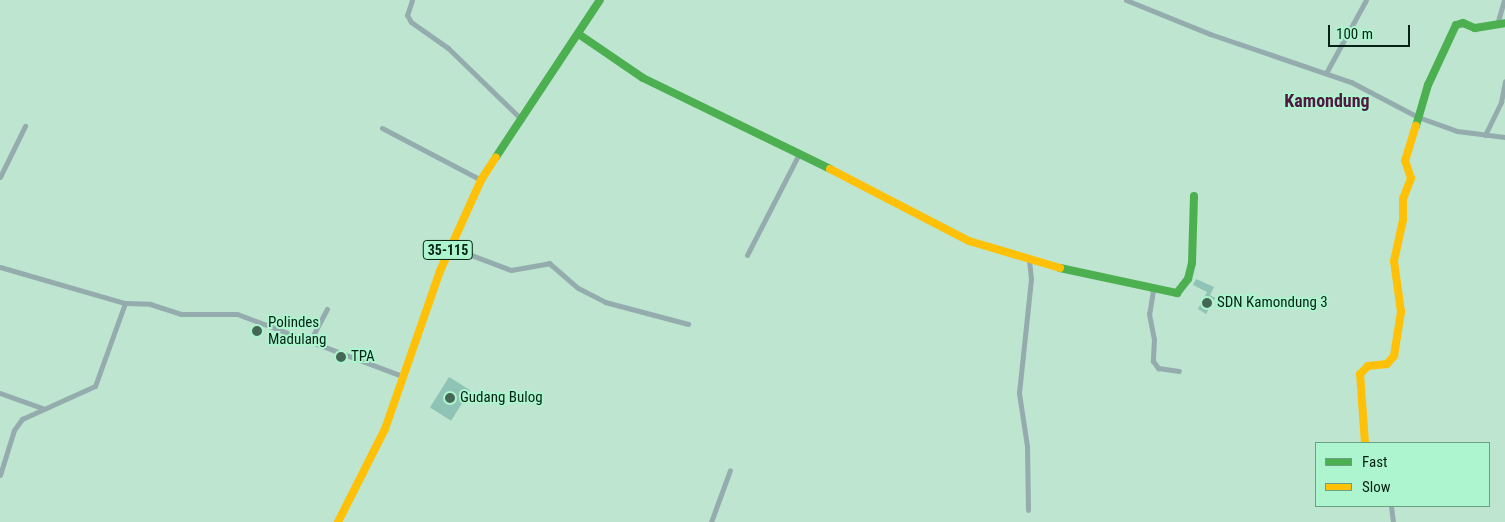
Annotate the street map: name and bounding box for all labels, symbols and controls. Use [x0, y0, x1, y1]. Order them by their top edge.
scale bar [1330, 15, 1412, 47]
text: 100 m [1336, 25, 1373, 43]
district label: Kamondung [1284, 90, 1370, 112]
road number: 35-115 [422, 238, 474, 262]
place label: SDN Kamondung 3 [1217, 294, 1328, 312]
marker: SDN Kamondung 3 [1201, 297, 1213, 309]
place label: Polindes Madulang [268, 313, 326, 348]
marker: Polindes Madulang [250, 324, 264, 338]
place label: TPA [351, 348, 375, 366]
marker: TPA [335, 351, 347, 363]
place label: Gudang Bulog [460, 389, 543, 407]
marker: Gudang Bulog [444, 392, 456, 404]
legend [1315, 442, 1490, 507]
text: Fast [1362, 453, 1387, 471]
text: Slow [1362, 478, 1391, 496]

